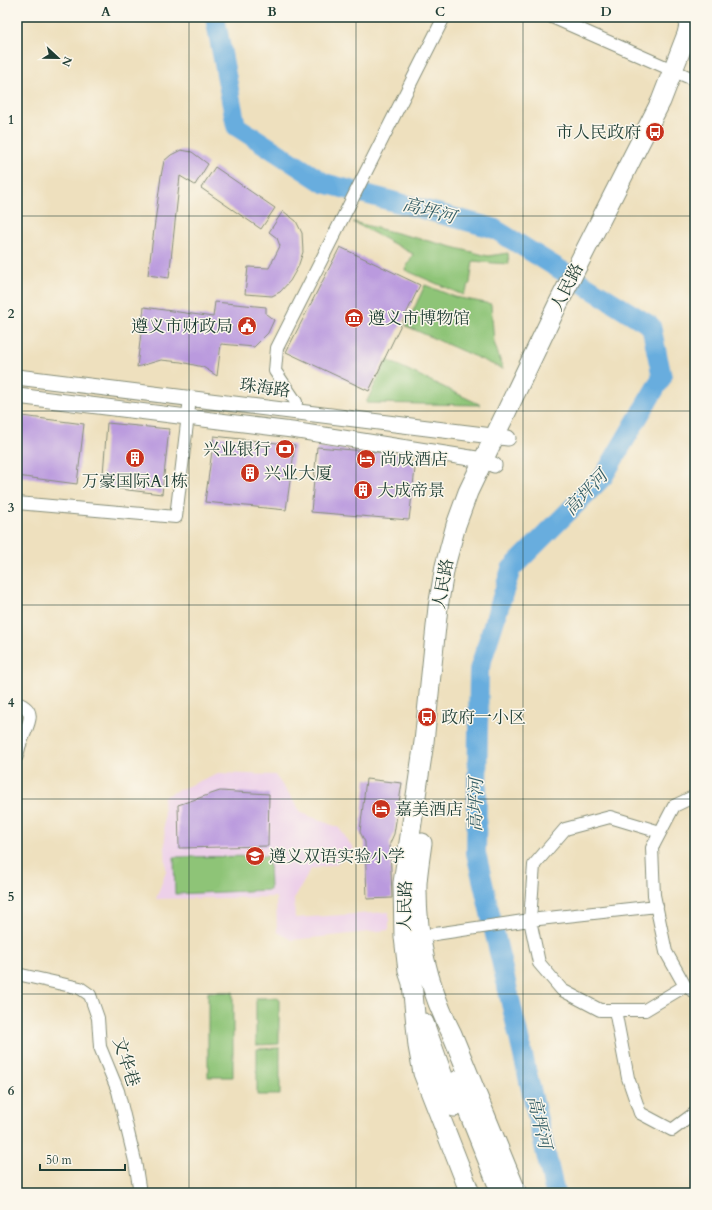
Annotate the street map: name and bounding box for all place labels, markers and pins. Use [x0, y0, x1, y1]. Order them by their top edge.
place label: 市人民政府 [556, 121, 641, 144]
bus stop icon: 市人民政府 [644, 121, 666, 143]
museum icon: 遵义市博物馆 [343, 307, 365, 329]
place label: 遵义市博物馆 [368, 307, 470, 330]
place label: 遵义市财政局 [131, 315, 233, 338]
public building icon: 遵义市财政局 [236, 315, 258, 337]
place label: 兴业银行 [203, 438, 271, 461]
bank icon: 兴业银行 [274, 438, 296, 460]
building icon: 万豪国际A1栋 [124, 447, 146, 469]
hotel icon: 尚成酒店 [355, 448, 377, 470]
place label: 尚成酒店 [380, 448, 448, 471]
building icon: 兴业大厦 [239, 462, 261, 484]
place label: 兴业大厦 [264, 462, 332, 485]
place label: 万豪国际A1栋 [82, 470, 188, 493]
building icon: 大成帝景 [352, 479, 374, 501]
place label: 大成帝景 [377, 479, 445, 502]
bus stop icon: 政府一小区 [416, 706, 438, 728]
place label: 政府一小区 [441, 706, 526, 729]
hotel icon: 嘉美酒店 [370, 798, 392, 820]
place label: 嘉美酒店 [395, 798, 463, 821]
school or university icon: 遵义双语实验小学 [244, 845, 266, 867]
place label: 遵义双语实验小学 [269, 845, 405, 868]

